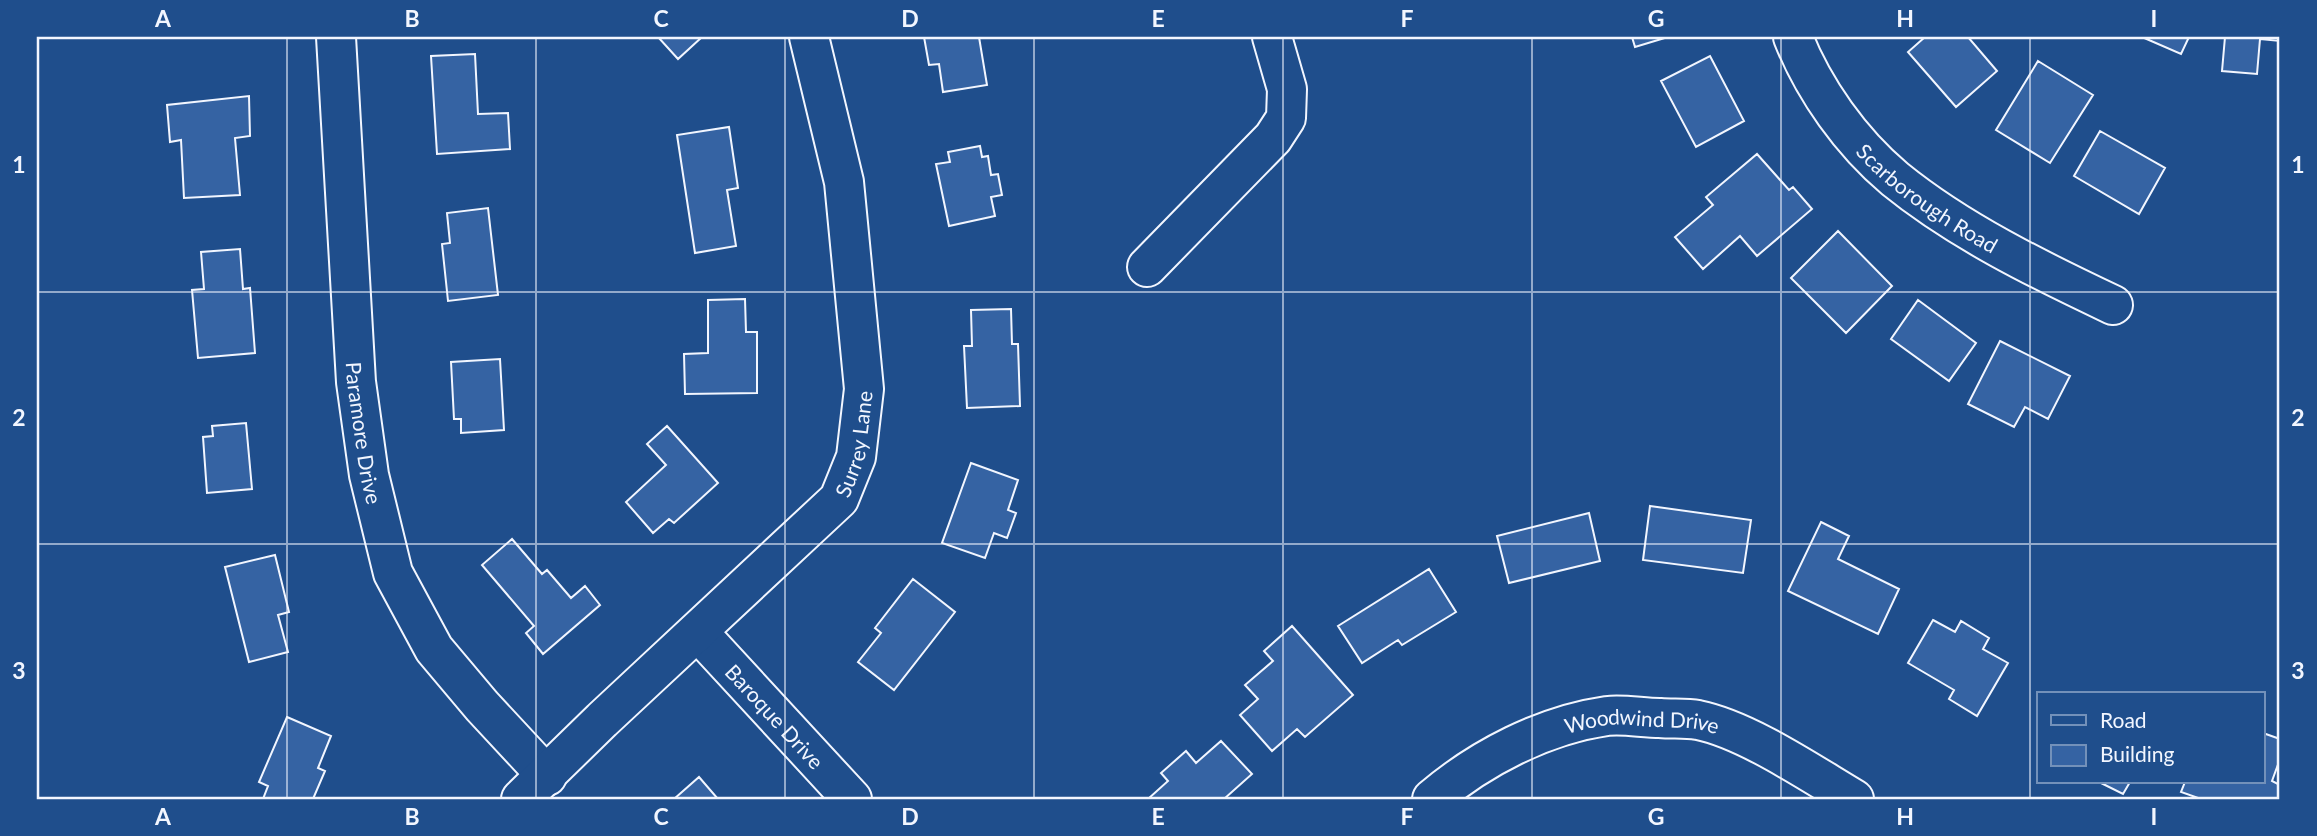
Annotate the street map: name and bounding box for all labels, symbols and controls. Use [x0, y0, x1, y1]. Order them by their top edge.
text: A [154, 4, 172, 32]
text: B [404, 4, 420, 32]
text: C [653, 4, 669, 32]
text: D [901, 4, 919, 32]
text: E [1151, 4, 1165, 32]
text: F [1400, 4, 1414, 32]
text: G [1648, 4, 1664, 32]
text: H [1896, 4, 1914, 32]
text: I [2151, 4, 2157, 32]
street label: Scarborough Road [1852, 138, 2003, 257]
text: 1 [12, 150, 26, 178]
text: 1 [2291, 150, 2305, 178]
street label: Paramore Drive [342, 361, 388, 506]
street label: Surrey Lane [829, 389, 876, 500]
text: 2 [12, 403, 26, 431]
text: 2 [2291, 403, 2305, 431]
text: 3 [12, 656, 26, 684]
text: 3 [2291, 656, 2305, 684]
street label: Baroque Drive [721, 658, 830, 773]
legend [2037, 692, 2264, 784]
street label: Woodwind Drive [1561, 703, 1723, 738]
text: Road [2100, 707, 2147, 732]
text: Building [2100, 741, 2175, 766]
text: A [154, 802, 172, 830]
text: B [404, 802, 420, 830]
text: C [653, 802, 669, 830]
text: D [901, 802, 919, 830]
text: E [1151, 802, 1165, 830]
text: F [1400, 802, 1414, 830]
text: G [1648, 802, 1664, 830]
text: H [1896, 802, 1914, 830]
text: I [2151, 802, 2157, 830]

